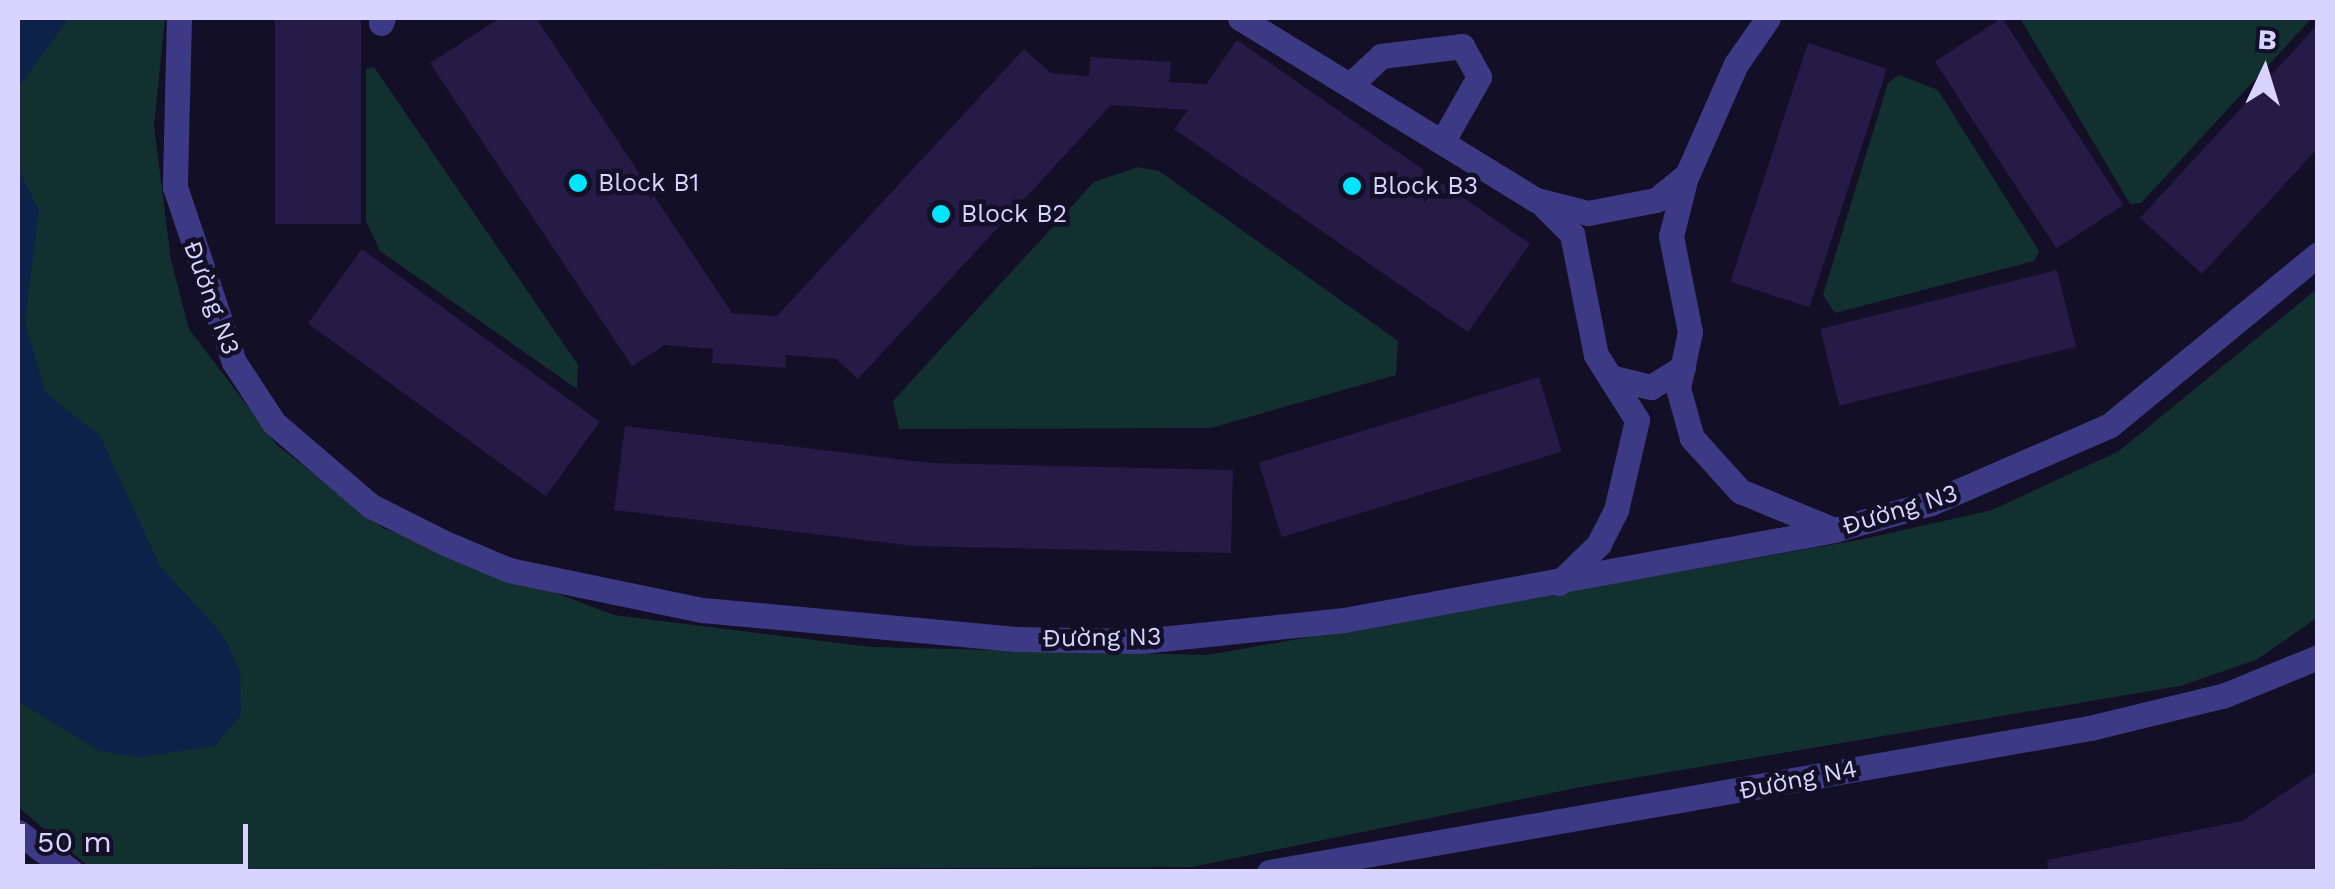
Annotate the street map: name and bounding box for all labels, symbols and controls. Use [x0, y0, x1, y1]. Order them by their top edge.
north arrow [2215, 20, 2315, 120]
text: B [2256, 22, 2278, 57]
place label: Block B1 [598, 168, 700, 198]
place label: Block B3 [1372, 171, 1479, 201]
marker: Block B1 [567, 172, 589, 194]
marker: Block B3 [1341, 175, 1363, 197]
place label: Block B2 [961, 199, 1068, 229]
marker: Block B2 [930, 203, 952, 225]
street label: Đường N3 [177, 237, 245, 359]
street label: Đường N3 [1839, 478, 1961, 542]
street label: Đường N3 [1042, 622, 1162, 654]
street label: Đường N4 [1736, 754, 1860, 806]
scale bar [25, 804, 252, 866]
text: 50 m [37, 824, 112, 859]

